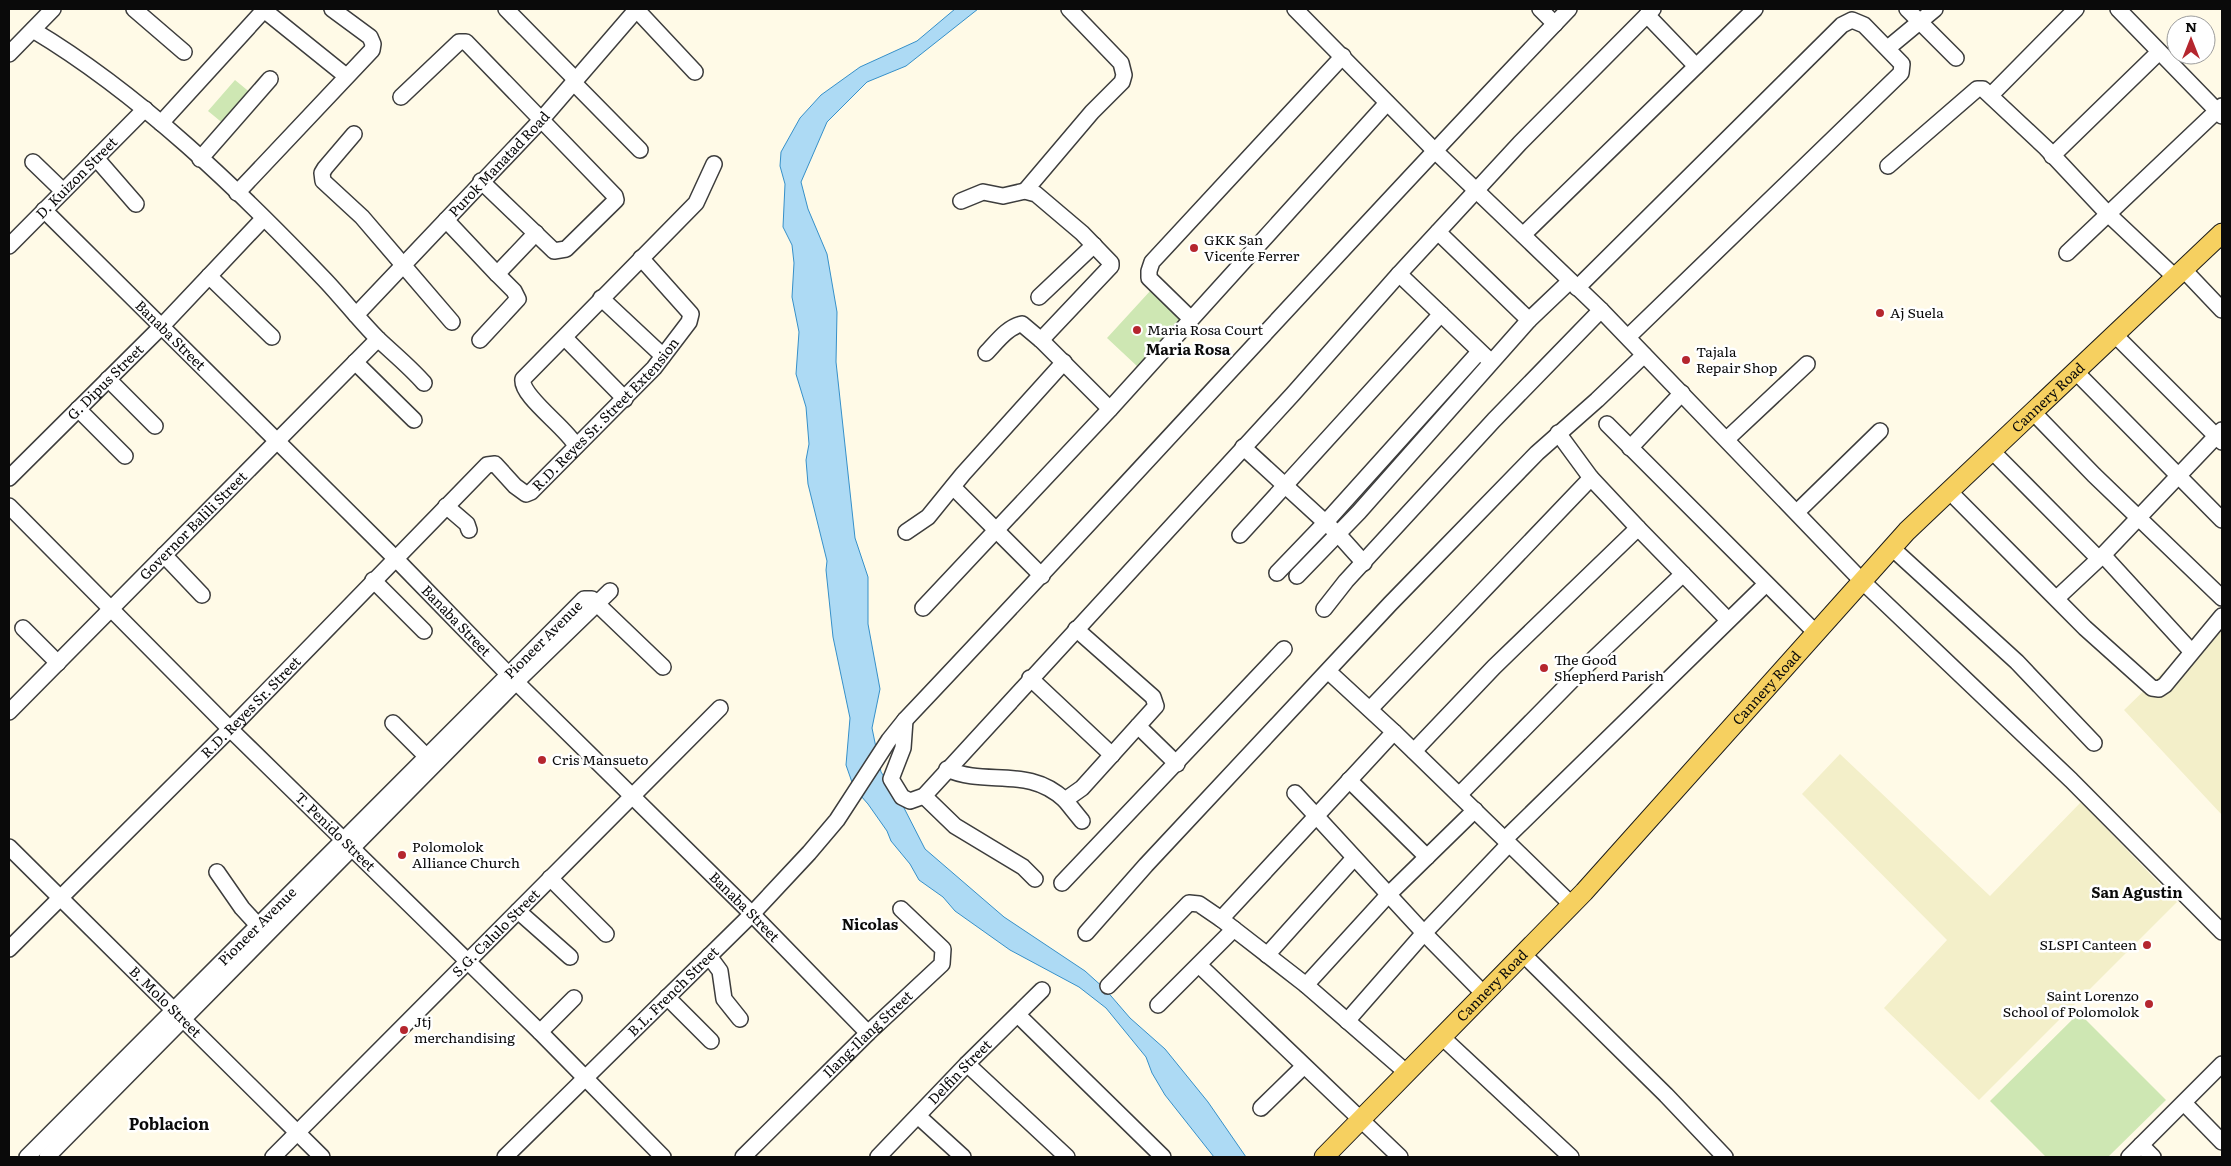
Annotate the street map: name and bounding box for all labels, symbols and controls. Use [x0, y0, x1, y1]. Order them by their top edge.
north arrow [2166, 15, 2216, 65]
text: N [2185, 16, 2197, 36]
street label: Purok Manatad Road [443, 106, 554, 221]
street label: D. Kuizon Street [31, 131, 121, 223]
place label: GKK San Vicente Ferrer [1204, 229, 1300, 265]
marker: GKK San Vicente Ferrer [1188, 242, 1200, 254]
street label: Banaba Street [131, 295, 211, 374]
place label: Aj Suela [1890, 302, 1944, 322]
marker: Aj Suela [1874, 307, 1886, 319]
place label: Maria Rosa Court [1147, 319, 1264, 339]
marker: Maria Rosa Court [1131, 324, 1143, 336]
street label: R.D. Reyes Sr. Street Extension [527, 333, 683, 494]
district label: Maria Rosa [1146, 337, 1231, 360]
street label: G. Dipus Street [62, 339, 148, 424]
place label: Tajala Repair Shop [1696, 341, 1777, 377]
marker: Tajala Repair Shop [1680, 354, 1692, 366]
street label: Cannery Road [2006, 357, 2089, 436]
street label: Governor Balili Street [134, 466, 251, 584]
street label: Banaba Street [418, 580, 496, 660]
street label: Pioneer Avenue [499, 595, 586, 683]
street label: Cannery Road [1727, 645, 1805, 729]
place label: The Good Shepherd Parish [1554, 649, 1664, 685]
street label: R.D. Reyes Sr. Street [196, 651, 305, 762]
marker: The Good Shepherd Parish [1538, 662, 1550, 674]
place label: Cris Mansueto [552, 749, 648, 769]
marker: Cris Mansueto [536, 754, 548, 766]
street label: T. Penido Street [291, 787, 381, 875]
place label: Polomolok Alliance Church [412, 836, 520, 872]
marker: Polomolok Alliance Church [396, 849, 408, 861]
street label: Banaba Street [705, 867, 785, 946]
district label: San Agustin [2091, 880, 2183, 903]
street label: Pioneer Avenue [213, 882, 300, 969]
street label: S.G. Calulo Street [447, 884, 544, 981]
district label: Nicolas [842, 912, 899, 935]
place label: SLSPI Canteen [2039, 934, 2137, 954]
marker: SLSPI Canteen [2141, 939, 2153, 951]
street label: B.L. French Street [623, 941, 723, 1040]
street label: Cannery Road [1451, 944, 1532, 1026]
street label: B. Molo Street [126, 961, 207, 1042]
street label: Ilang-Ilang Street [818, 985, 917, 1082]
place label: Saint Lorenzo School of Polomolok [2003, 985, 2139, 1021]
marker: Saint Lorenzo School of Polomolok [2143, 998, 2155, 1010]
place label: Jtj merchandising [414, 1011, 515, 1047]
marker: Jtj merchandising [398, 1024, 410, 1036]
street label: Delfin Street [923, 1034, 996, 1108]
district label: Poblacion [129, 1111, 209, 1135]

